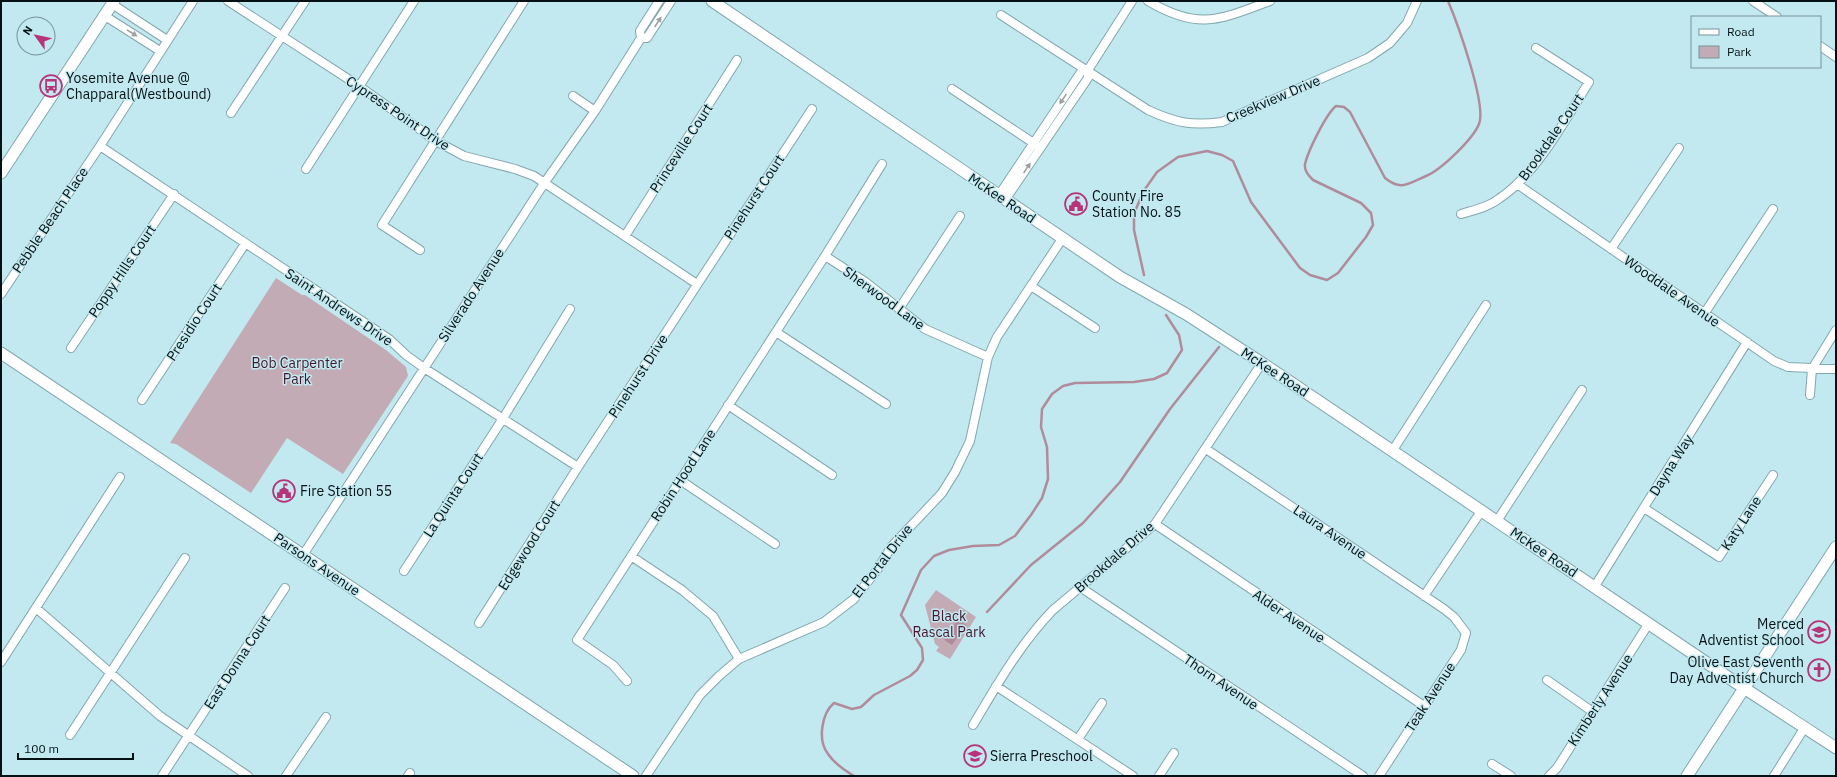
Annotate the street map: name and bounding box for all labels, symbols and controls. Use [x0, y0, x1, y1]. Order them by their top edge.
north arrow [16, 16, 56, 56]
legend [1691, 16, 1821, 68]
one-way arrow [654, 17, 662, 27]
text: N [20, 23, 36, 38]
text: Road [1727, 24, 1755, 39]
one-way arrow [127, 30, 138, 37]
text: Park [1727, 44, 1752, 59]
place label: Yosemite Avenue @ Chapparal(Westbound) [66, 69, 211, 103]
street label: Creekview Drive [1223, 71, 1323, 127]
street label: Cypress Point Drive [343, 72, 454, 155]
bus stop icon: Yosemite Avenue @ Chapparal(Westbound) [38, 73, 64, 99]
street label: Brookdale Court [1514, 90, 1588, 184]
one-way arrow [1059, 94, 1067, 104]
street label: Princeville Court [645, 100, 717, 196]
street label: Pinehurst Court [720, 151, 788, 243]
street label: Pebble Beach Place [8, 163, 92, 276]
one-way arrow [1023, 163, 1031, 173]
street label: McKee Road [965, 169, 1039, 227]
place label: County Fire Station No. 85 [1092, 187, 1181, 221]
public building icon: County Fire Station No. 85 [1063, 191, 1089, 217]
street label: Poppy Hills Court [84, 221, 160, 321]
street label: Silverado Avenue [434, 244, 508, 345]
street label: Wooddale Avenue [1620, 251, 1724, 331]
street label: Sherwood Lane [840, 262, 929, 334]
street label: Saint Andrews Drive [282, 264, 397, 350]
street label: Presidio Court [162, 280, 226, 364]
street label: Pinehurst Drive [604, 331, 672, 421]
street label: McKee Road [1237, 343, 1313, 401]
park label: Bob Carpenter Park [251, 354, 343, 388]
street label: Robin Hood Lane [646, 425, 720, 525]
street label: Dayna Way [1645, 431, 1697, 499]
street label: La Quinta Court [419, 449, 487, 541]
public building icon: Fire Station 55 [271, 478, 297, 504]
place label: Fire Station 55 [300, 482, 392, 500]
street label: Katy Lane [1717, 492, 1765, 554]
street label: Edgewood Court [494, 496, 564, 594]
street label: Laura Avenue [1290, 501, 1371, 563]
street label: Brookdale Drive [1070, 517, 1158, 597]
street label: El Portal Drive [848, 520, 917, 601]
street label: McKee Road [1507, 523, 1581, 581]
street label: Parsons Avenue [270, 528, 364, 600]
street label: Alder Avenue [1249, 585, 1329, 647]
park label: Black Rascal Park [912, 607, 986, 641]
street label: East Donna Court [200, 611, 274, 713]
place label: Merced Adventist School [1699, 615, 1804, 649]
school or university icon: Merced Adventist School [1806, 619, 1832, 645]
street label: Thorn Avenue [1180, 650, 1262, 714]
street label: Kimberly Avenue [1564, 650, 1637, 749]
place label: Olive East Seventh Day Adventist Church [1669, 653, 1804, 687]
church icon: Olive East Seventh Day Adventist Church [1806, 657, 1832, 683]
street label: Teak Avenue [1401, 658, 1459, 735]
scale bar [18, 735, 133, 761]
text: 100 m [24, 741, 59, 756]
school or university icon: Sierra Preschool [962, 743, 988, 769]
place label: Sierra Preschool [990, 747, 1093, 765]

